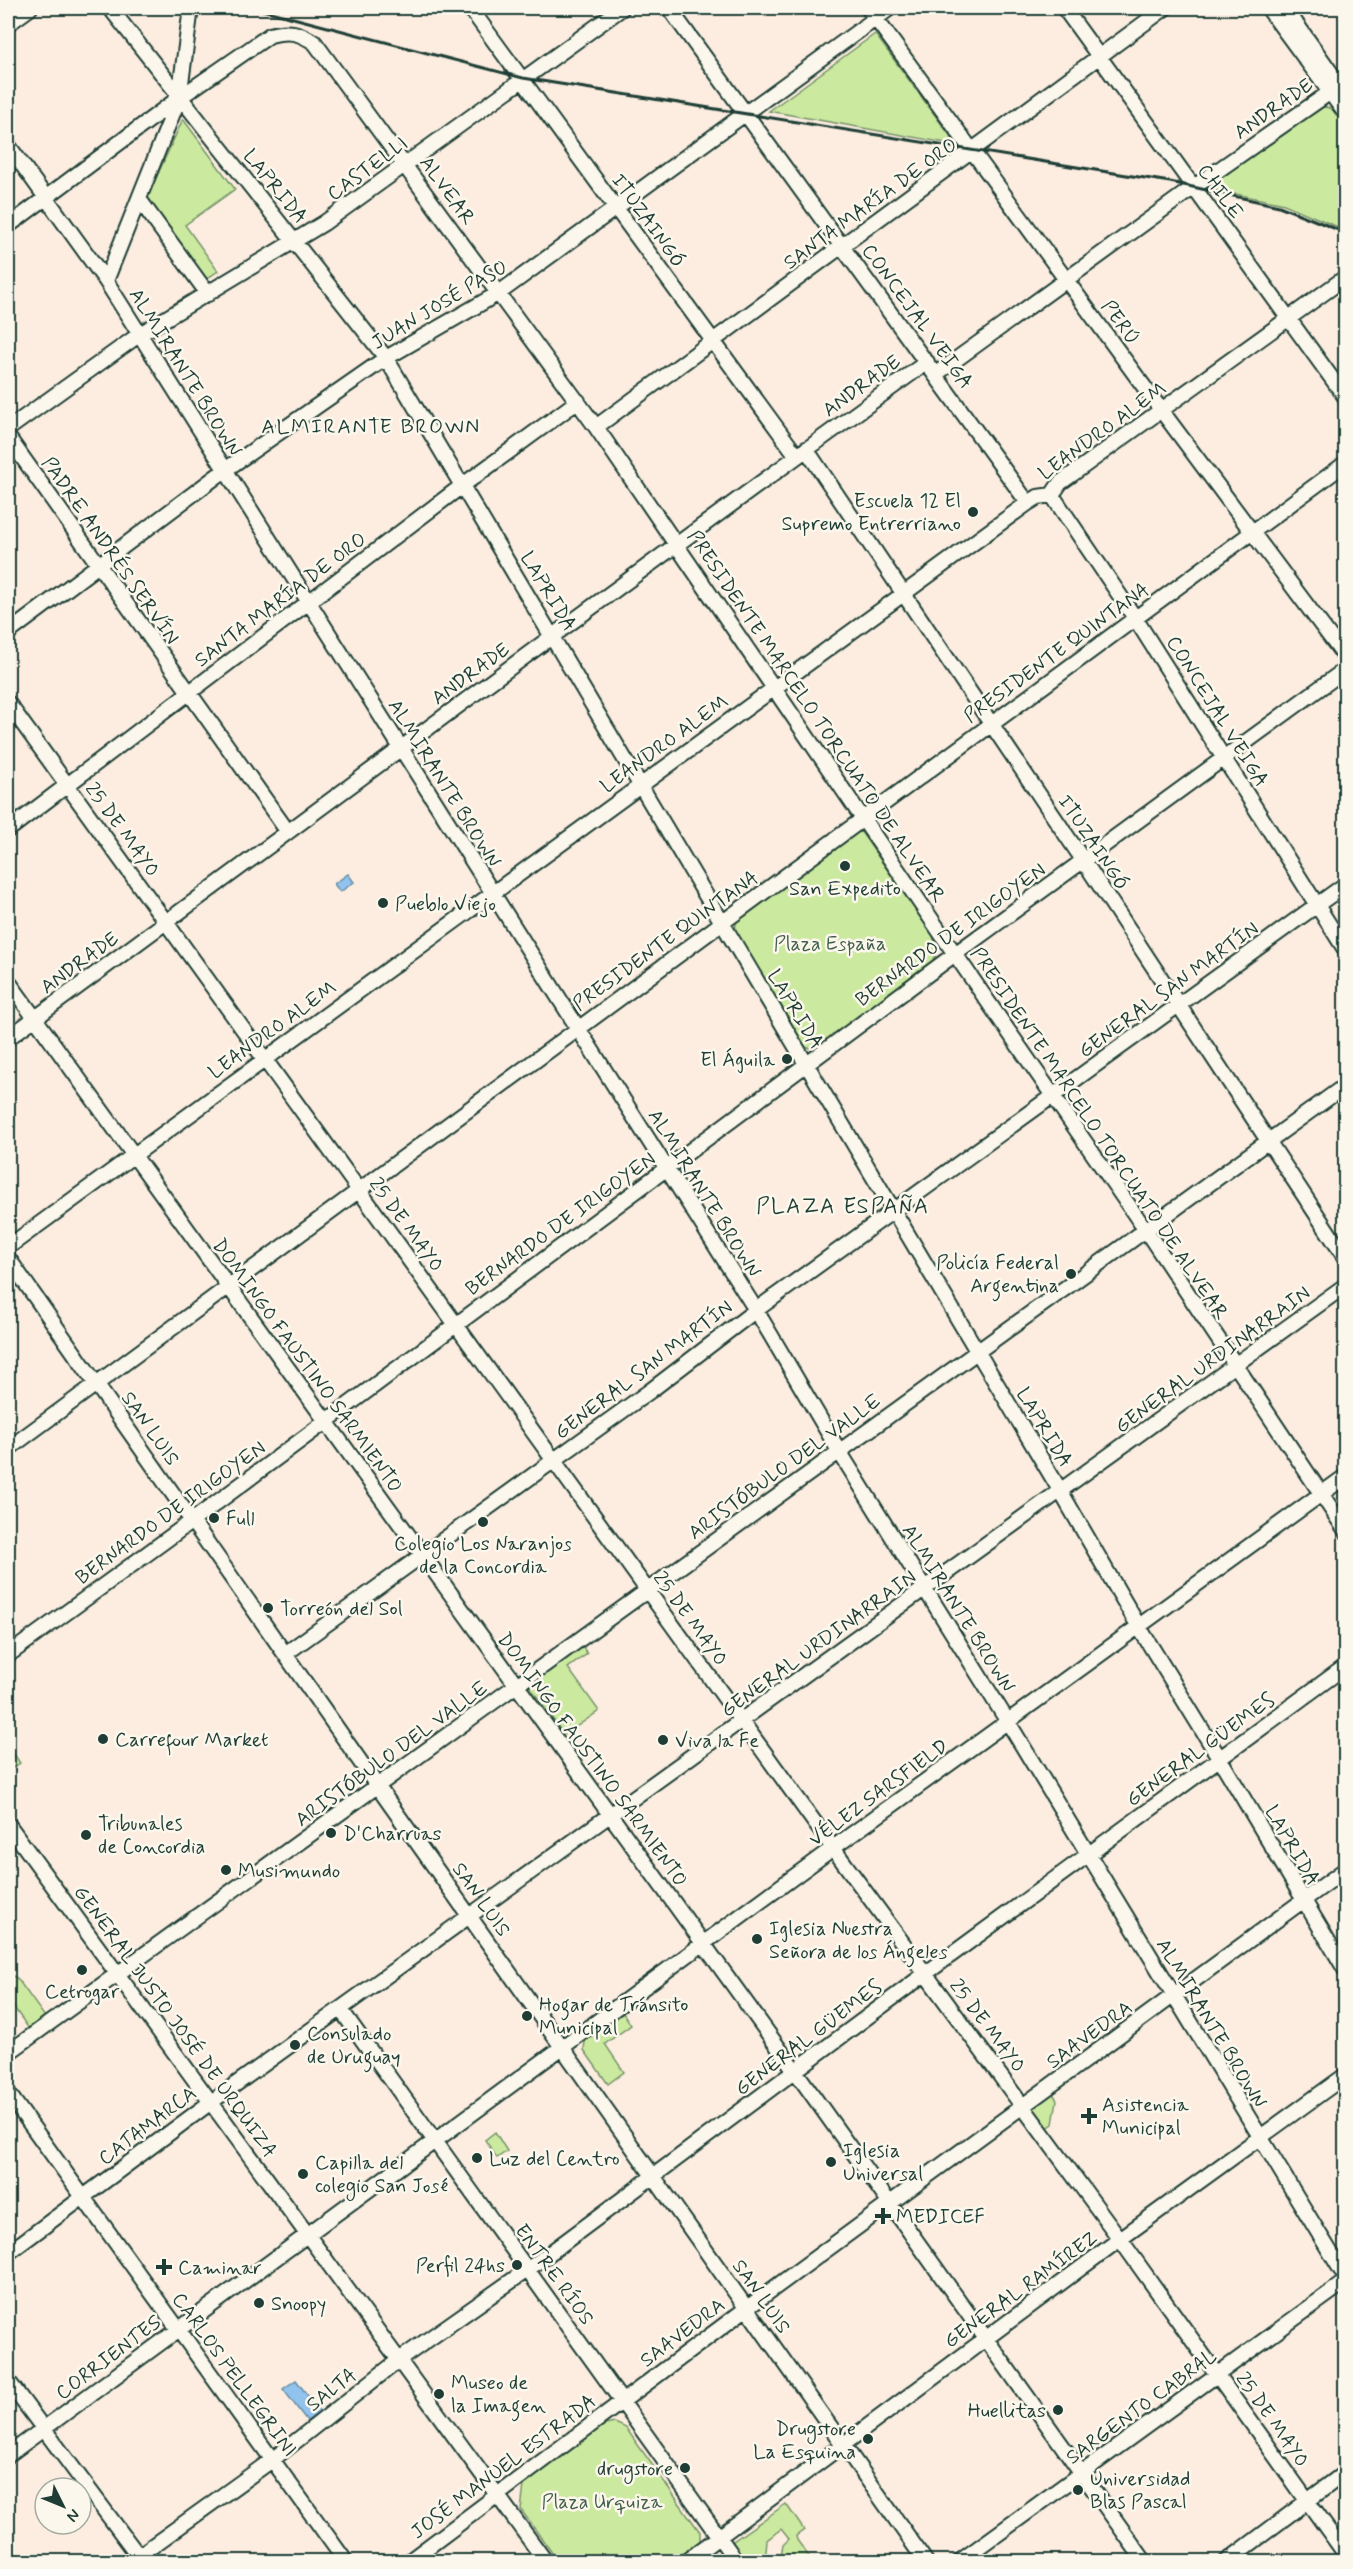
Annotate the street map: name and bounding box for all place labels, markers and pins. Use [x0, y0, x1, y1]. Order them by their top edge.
place label: Escuela 12 El Supremo Entrerriano [782, 488, 961, 538]
marker: Escuela 12 El Supremo Entrerriano [966, 505, 980, 519]
marker: San Expedito [838, 859, 852, 873]
place label: San Expedito [789, 876, 901, 903]
place label: Pueblo Viejo [395, 891, 496, 918]
marker: Pueblo Viejo [376, 896, 390, 910]
place label: El Águila [700, 1047, 776, 1074]
marker: El Águila [780, 1052, 794, 1066]
place label: Policía Federal Argentina [936, 1250, 1059, 1302]
marker: Policía Federal Argentina [1064, 1267, 1078, 1281]
place label: Full [226, 1506, 255, 1533]
marker: Full [207, 1511, 221, 1525]
marker: Colegio Los Naranjos de la Concordia [476, 1515, 490, 1529]
place label: Colegio Los Naranjos de la Concordia [394, 1531, 572, 1581]
place label: Torreón del Sol [280, 1596, 403, 1623]
marker: Torreón del Sol [261, 1601, 275, 1615]
place label: Carrefour Market [115, 1727, 269, 1756]
place label: Viva la Fe [675, 1728, 759, 1755]
marker: Carrefour Market [96, 1732, 110, 1746]
marker: Viva la Fe [656, 1733, 670, 1747]
place label: Tribunales de Concordia [98, 1811, 205, 1861]
place label: D'Charruas [343, 1821, 441, 1848]
marker: D'Charruas [324, 1826, 338, 1840]
marker: Tribunales de Concordia [79, 1828, 93, 1842]
place label: Musimundo [238, 1858, 340, 1885]
marker: Musimundo [219, 1863, 233, 1877]
place label: Iglesia Nuestra Señora de los Ángeles [769, 1916, 948, 1968]
marker: Iglesia Nuestra Señora de los Ángeles [750, 1932, 764, 1946]
marker: Cetrogar [75, 1963, 89, 1977]
place label: Cetrogar [45, 1979, 120, 2006]
place label: Hogar de Tránsito Municipal [539, 1992, 688, 2042]
marker: Hogar de Tránsito Municipal [520, 2009, 534, 2023]
place label: Consulado de Uruguay [307, 2021, 401, 2073]
marker: Consulado de Uruguay [288, 2038, 302, 2052]
place label: Asistencia Municipal [1102, 2092, 1190, 2142]
marker: Asistencia Municipal [1080, 2107, 1098, 2125]
place label: Iglesia Universal [843, 2138, 923, 2188]
place label: Luz del Centro [489, 2146, 620, 2173]
place label: Capilla del colegio San José [315, 2150, 448, 2201]
marker: Luz del Centro [470, 2151, 484, 2165]
marker: Iglesia Universal [824, 2155, 838, 2169]
marker: Capilla del colegio San José [296, 2167, 310, 2181]
place label: MEDICEF [896, 2204, 985, 2231]
marker: MEDICEF [874, 2207, 892, 2225]
place label: Perfil 24hs [416, 2253, 505, 2280]
place label: Caminar [178, 2255, 262, 2282]
marker: Caminar [155, 2258, 173, 2276]
marker: Perfil 24hs [510, 2258, 524, 2272]
place label: Snoopy [271, 2291, 326, 2318]
marker: Snoopy [252, 2296, 266, 2310]
place label: Museo de la Imagen [451, 2370, 546, 2422]
marker: Museo de la Imagen [432, 2387, 446, 2401]
place label: Huellitas [968, 2398, 1046, 2425]
marker: Huellitas [1051, 2403, 1065, 2417]
place label: Drugstore La Esquina [753, 2416, 856, 2466]
marker: Drugstore La Esquina [861, 2432, 875, 2446]
place label: drugstore [597, 2456, 673, 2484]
marker: drugstore [678, 2461, 692, 2475]
place label: Universidad Blas Pascal [1090, 2466, 1190, 2516]
marker: Universidad Blas Pascal [1071, 2483, 1085, 2497]

